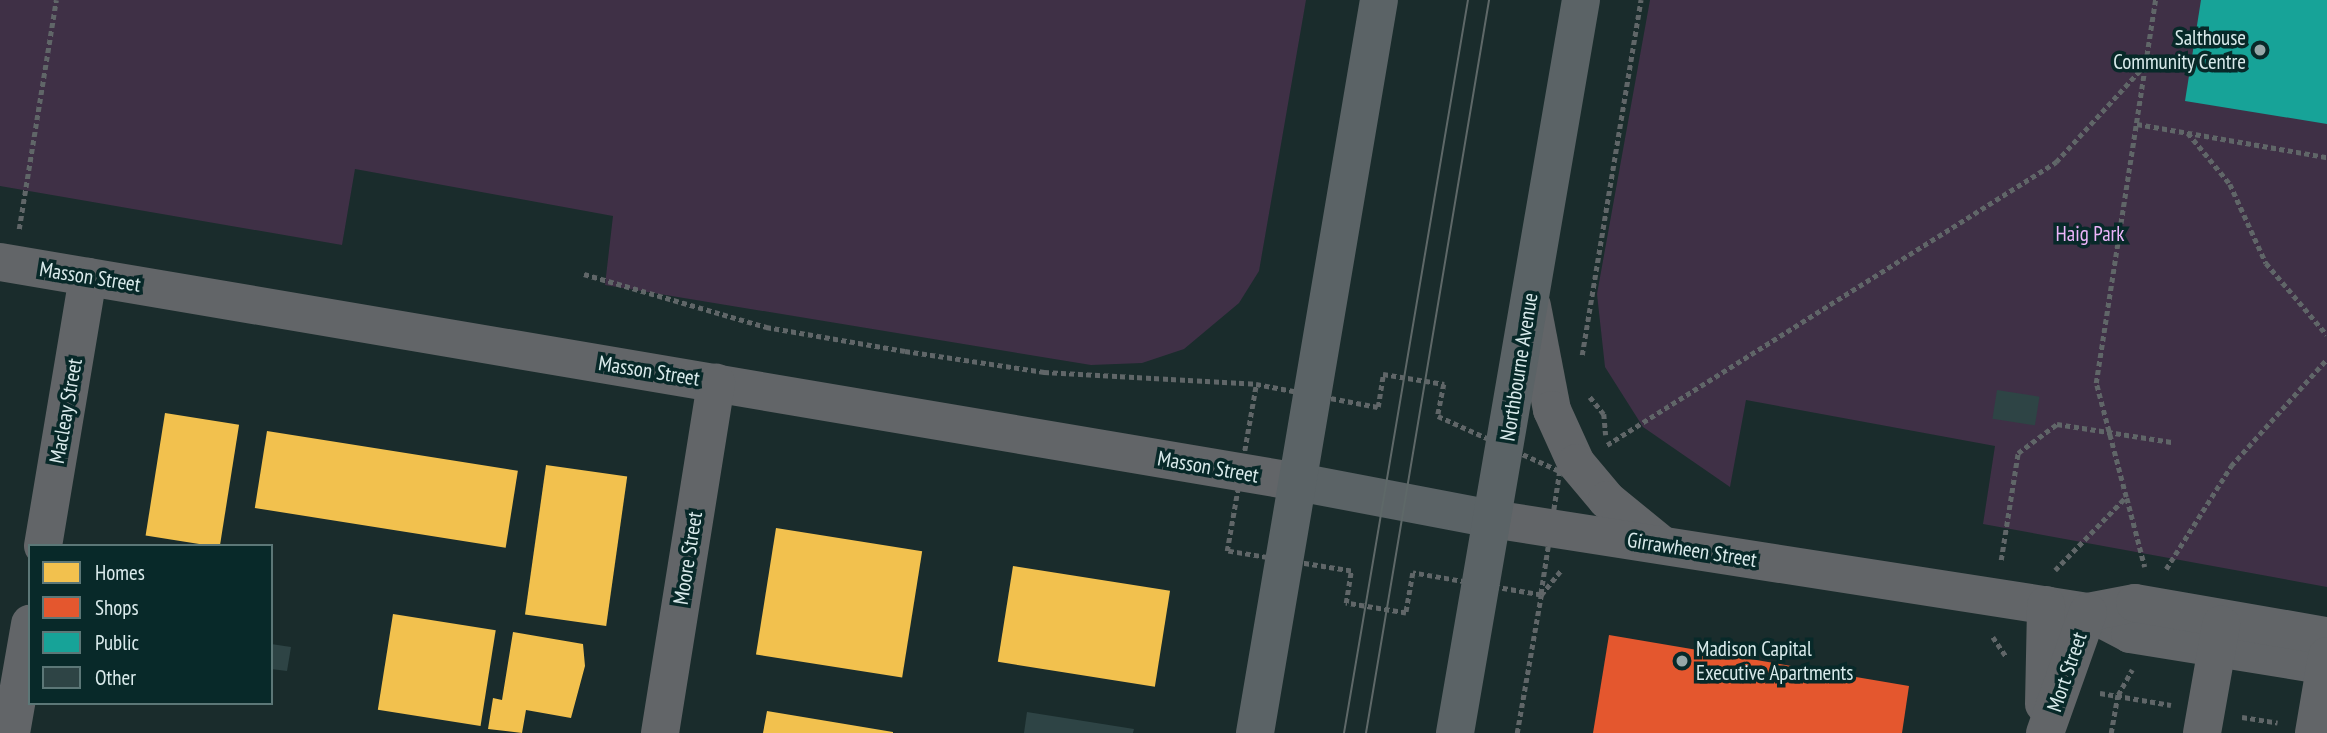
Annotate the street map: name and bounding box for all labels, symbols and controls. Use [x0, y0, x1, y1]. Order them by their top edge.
place label: Salthouse Community Centre [2113, 25, 2246, 75]
marker: Salthouse Community Centre [2252, 42, 2268, 58]
park label: Haig Park [2056, 221, 2124, 247]
street label: Masson Street [38, 257, 142, 297]
street label: Northbourne Avenue [1495, 291, 1543, 443]
street label: Masson Street [597, 351, 701, 391]
street label: Macleay Street [44, 356, 88, 466]
street label: Masson Street [1155, 446, 1261, 488]
street label: Moore Street [668, 510, 708, 606]
street label: Girrawheen Street [1625, 527, 1759, 573]
legend [28, 544, 273, 705]
text: Homes [95, 559, 145, 586]
text: Shops [95, 594, 139, 621]
text: Public [95, 629, 139, 656]
street label: Mort Street [2042, 629, 2092, 715]
place label: Madison Capital Executive Apartments [1696, 636, 1854, 686]
marker: Madison Capital Executive Apartments [1674, 653, 1690, 669]
text: Other [95, 664, 136, 691]

